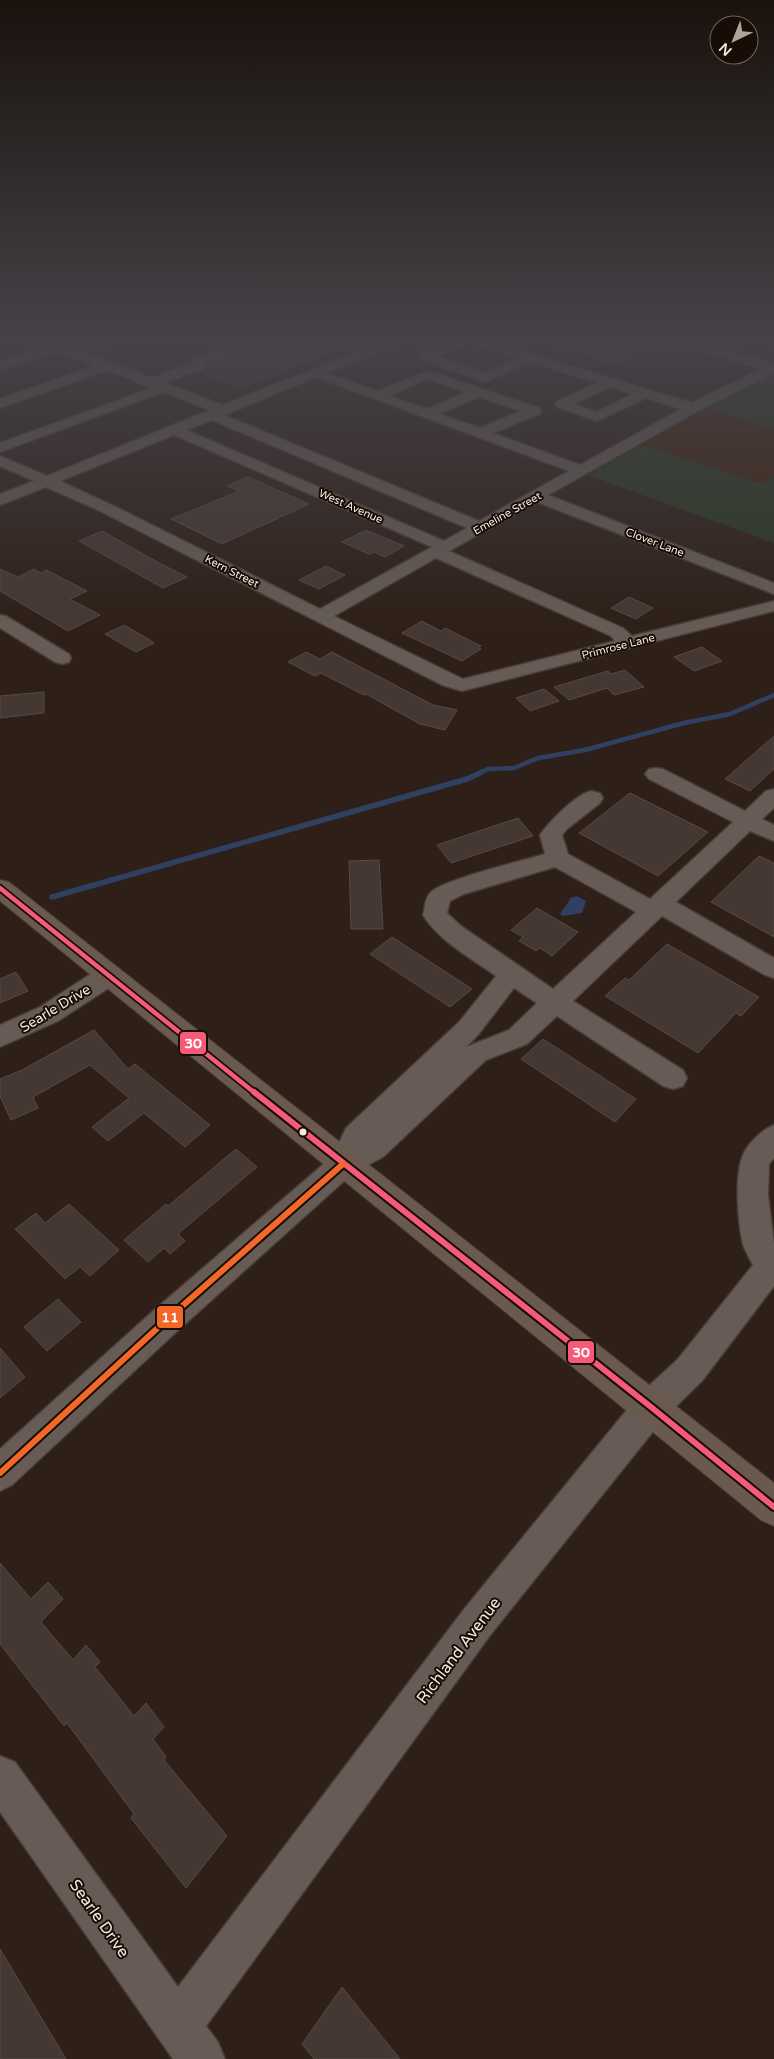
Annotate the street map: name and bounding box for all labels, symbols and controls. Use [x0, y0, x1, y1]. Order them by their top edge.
north arrow [709, 15, 759, 65]
text: N [716, 39, 735, 59]
street label: West Avenue [317, 487, 385, 526]
street label: Emeline Street [471, 489, 544, 538]
street label: Clover Lane [624, 525, 686, 560]
street label: Kern Street [203, 552, 261, 591]
street label: Primrose Lane [580, 631, 656, 662]
street label: Searle Drive [17, 981, 94, 1036]
line badge: 30 [179, 1031, 207, 1055]
text: 30 [184, 1035, 202, 1052]
unlabelled marker [298, 1127, 308, 1137]
line badge: 11 [156, 1305, 184, 1329]
text: 11 [161, 1309, 179, 1326]
line badge: 30 [567, 1340, 595, 1364]
text: 30 [572, 1344, 590, 1361]
street label: Richland Avenue [412, 1594, 505, 1708]
street label: Searle Drive [65, 1876, 133, 1961]

